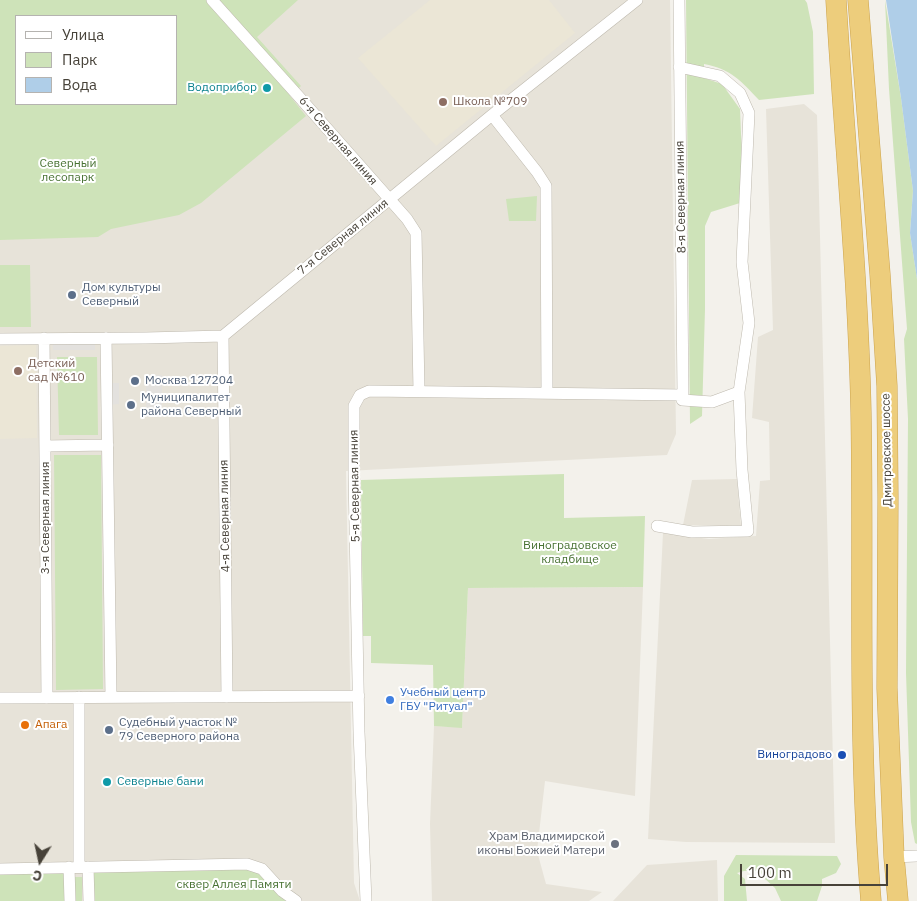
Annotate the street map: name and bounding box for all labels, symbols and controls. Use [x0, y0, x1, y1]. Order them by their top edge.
legend [15, 15, 178, 105]
text: Улица [62, 25, 104, 44]
text: Парк [62, 50, 97, 69]
text: Вода [62, 75, 97, 94]
place label: Водоприбор [187, 81, 257, 95]
marker: Водоприбор [261, 82, 273, 94]
street label: 6-я Северная линия [296, 94, 380, 188]
place label: Школа №709 [453, 95, 527, 109]
marker: Школа №709 [437, 96, 449, 108]
street label: 8-я Северная линия [673, 141, 689, 253]
park label: Северный лесопарк [39, 157, 97, 185]
street label: 7-я Северная линия [295, 196, 391, 278]
place label: Дом культуры Северный [82, 281, 161, 309]
marker: Дом культуры Северный [66, 289, 78, 301]
place label: Детский сад №610 [28, 357, 85, 385]
marker: Детский сад №610 [12, 365, 24, 377]
place label: Москва 127204 [145, 374, 233, 388]
marker: Москва 127204 [129, 375, 141, 387]
place label: Муниципалитет района Северный [141, 391, 242, 419]
street label: Дмитровское шоссе [879, 393, 895, 507]
marker: Муниципалитет района Северный [125, 399, 137, 411]
street label: 5-я Северная линия [347, 430, 363, 542]
street label: 4-я Северная линия [217, 460, 233, 572]
street label: 3-я Северная линия [39, 462, 53, 574]
park label: Виноградовское кладбище [523, 539, 617, 567]
place label: Учебный центр ГБУ "Ритуал" [400, 686, 486, 714]
marker: Учебный центр ГБУ "Ритуал" [384, 694, 396, 706]
place label: Судебный участок № 79 Северного района [119, 716, 239, 744]
place label: Апага [35, 718, 67, 732]
marker: Апага [19, 719, 31, 731]
marker: Судебный участок № 79 Северного района [103, 724, 115, 736]
place label: Виноградово [757, 748, 832, 762]
marker: Виноградово [836, 749, 848, 761]
place label: Северные бани [117, 775, 204, 789]
marker: Северные бани [101, 776, 113, 788]
place label: Храм Владимирской иконы Божией Матери [477, 830, 605, 858]
north arrow [15, 836, 65, 886]
marker: Храм Владимирской иконы Божией Матери [609, 838, 621, 850]
scale bar [742, 854, 890, 886]
text: 100 m [748, 863, 792, 882]
text: С [31, 866, 43, 885]
park label: сквер Аллея Памяти [176, 878, 292, 892]

